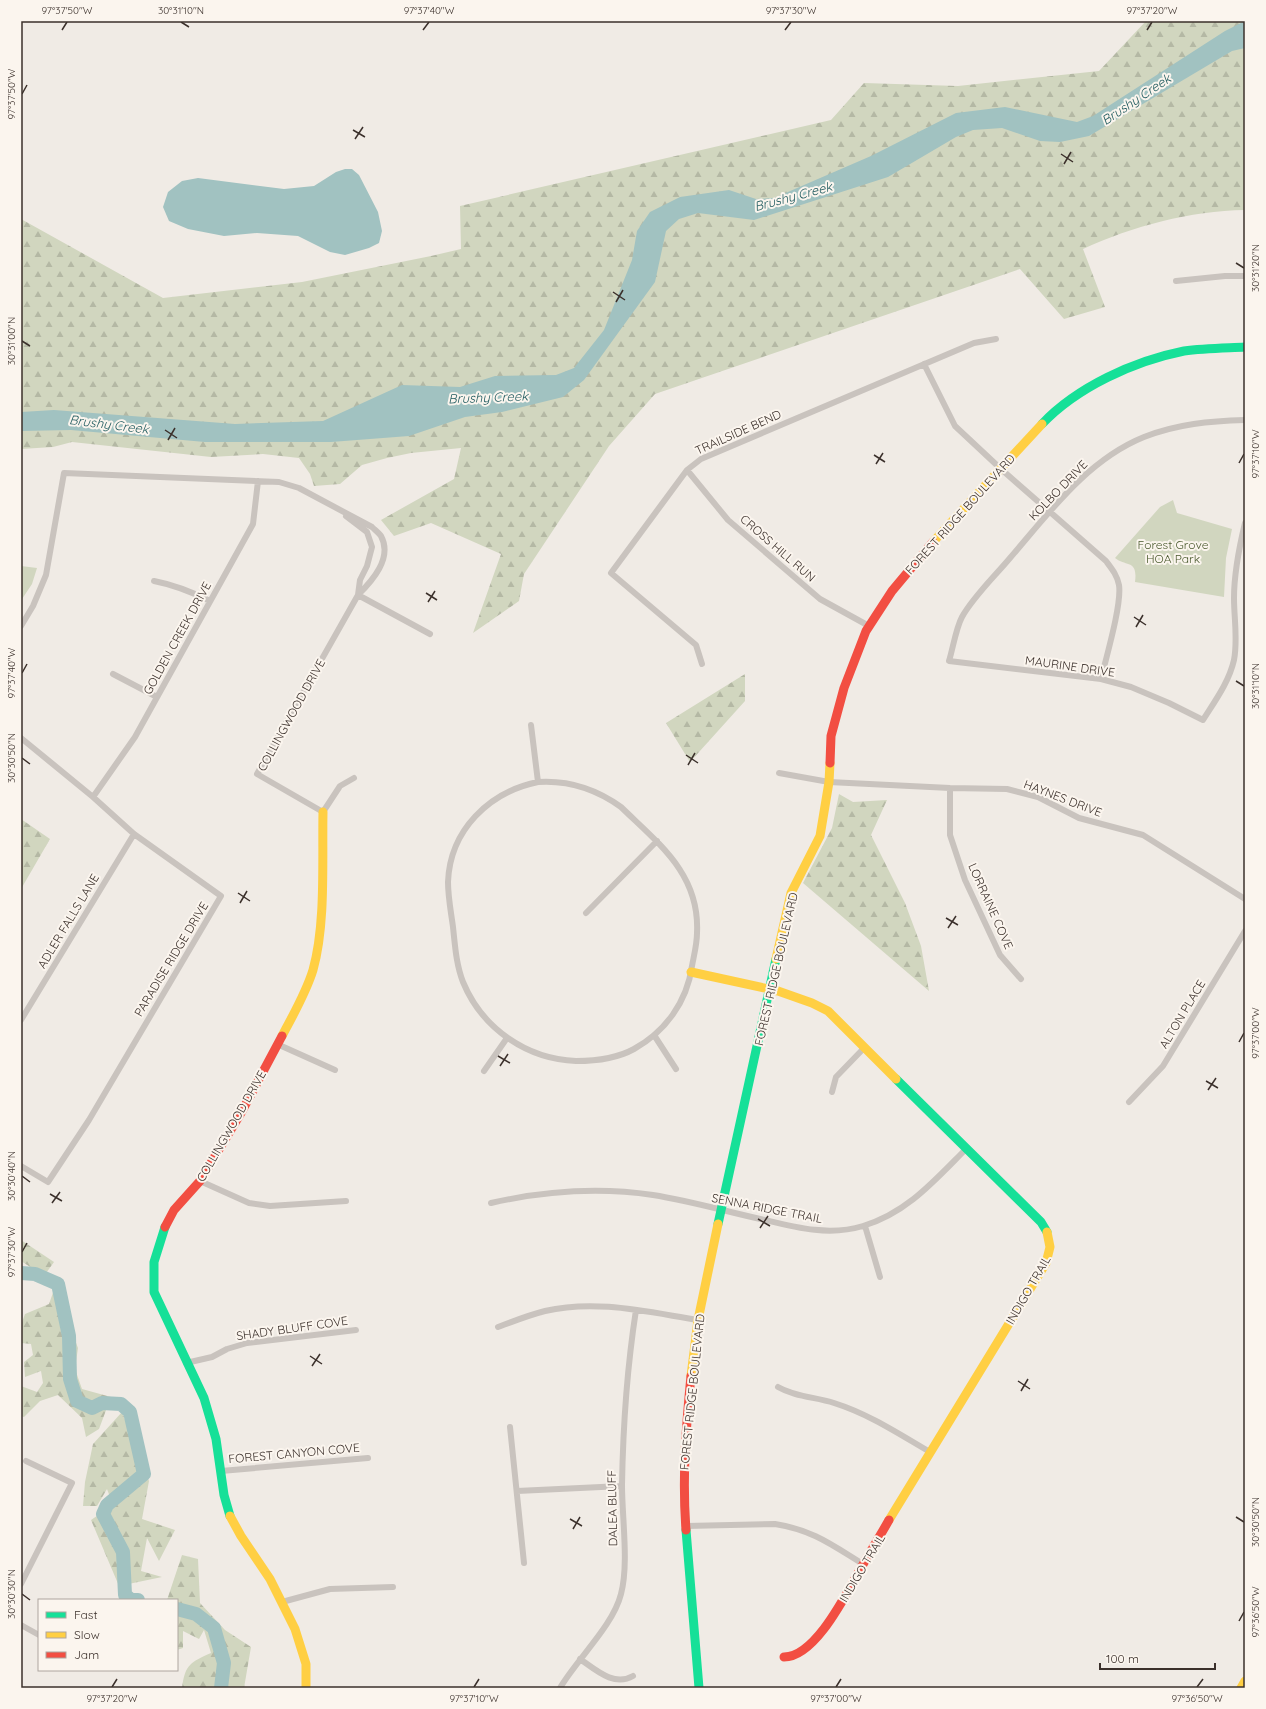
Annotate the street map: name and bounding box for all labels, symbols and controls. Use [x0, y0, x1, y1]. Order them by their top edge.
text: 97°37'50"W [42, 4, 93, 17]
text: 30°31'10"N [158, 4, 204, 17]
text: 97°37'40"W [404, 4, 455, 17]
text: 97°37'30"W [766, 4, 817, 17]
text: 97°37'20"W [1126, 4, 1178, 17]
text: 97°37'50"W [5, 68, 18, 119]
water label: Brushy Creek [1098, 69, 1175, 128]
water label: Brushy Creek [752, 178, 835, 214]
text: 30°31'20"N [1249, 244, 1262, 292]
text: 30°31'00"N [5, 317, 18, 365]
water label: Brushy Creek [448, 388, 529, 406]
street label: TRAILSIDE BEND [693, 406, 784, 458]
water label: Brushy Creek [68, 411, 151, 437]
text: 97°37'10"W [1249, 429, 1262, 479]
street label: FOREST RIDGE BOULEVARD [902, 450, 1018, 577]
street label: KOLBO DRIVE [1025, 457, 1091, 523]
street label: CROSS HILL RUN [737, 511, 819, 585]
park label: Forest Grove HOA Park [1138, 537, 1209, 566]
street label: GOLDEN CREEK DRIVE [140, 579, 214, 697]
text: 97°37'40"W [5, 647, 18, 698]
street label: MAURINE DRIVE [1024, 652, 1116, 680]
street label: COLLINGWOOD DRIVE [254, 656, 328, 774]
text: 30°31'10"N [1249, 663, 1262, 709]
text: 30°30'50"N [5, 733, 18, 783]
street label: HAYNES DRIVE [1022, 776, 1104, 820]
street label: LORRAINE COVE [965, 861, 1017, 952]
street label: ADLER FALLS LANE [34, 871, 102, 971]
street label: FOREST RIDGE BOULEVARD [751, 891, 801, 1047]
street label: PARADISE RIDGE DRIVE [131, 899, 211, 1019]
street label: ALTON PLACE [1156, 977, 1208, 1051]
text: 97°37'00"W [1249, 1007, 1262, 1059]
street label: COLLINGWOOD DRIVE [193, 1068, 269, 1184]
text: 30°30'40"N [5, 1151, 18, 1201]
street label: SENNA RIDGE TRAIL [710, 1190, 824, 1226]
text: 97°37'30"W [5, 1226, 18, 1277]
street label: INDIGO TRAIL [1002, 1253, 1054, 1327]
street label: SHADY BLUFF COVE [235, 1313, 349, 1343]
street label: FOREST RIDGE BOULEVARD [676, 1313, 708, 1471]
street label: FOREST CANYON COVE [228, 1440, 360, 1466]
street label: DALEA BLUFF [604, 1469, 620, 1546]
text: 30°30'50"N [1249, 1497, 1262, 1547]
street label: INDIGO TRAIL [836, 1531, 888, 1605]
text: 30°30'30"N [5, 1569, 18, 1619]
text: 97°36'50"W [1249, 1586, 1262, 1638]
legend [38, 1599, 178, 1671]
text: Fast [74, 1607, 98, 1622]
text: Slow [74, 1627, 100, 1642]
scale bar [1100, 1645, 1215, 1671]
text: Jam [74, 1647, 99, 1662]
text: 100 m [1106, 1651, 1139, 1666]
text: 97°37'20"W [86, 1692, 138, 1705]
text: 97°37'10"W [449, 1692, 499, 1705]
text: 97°37'00"W [810, 1692, 862, 1705]
text: 97°36'50"W [1171, 1692, 1223, 1705]

